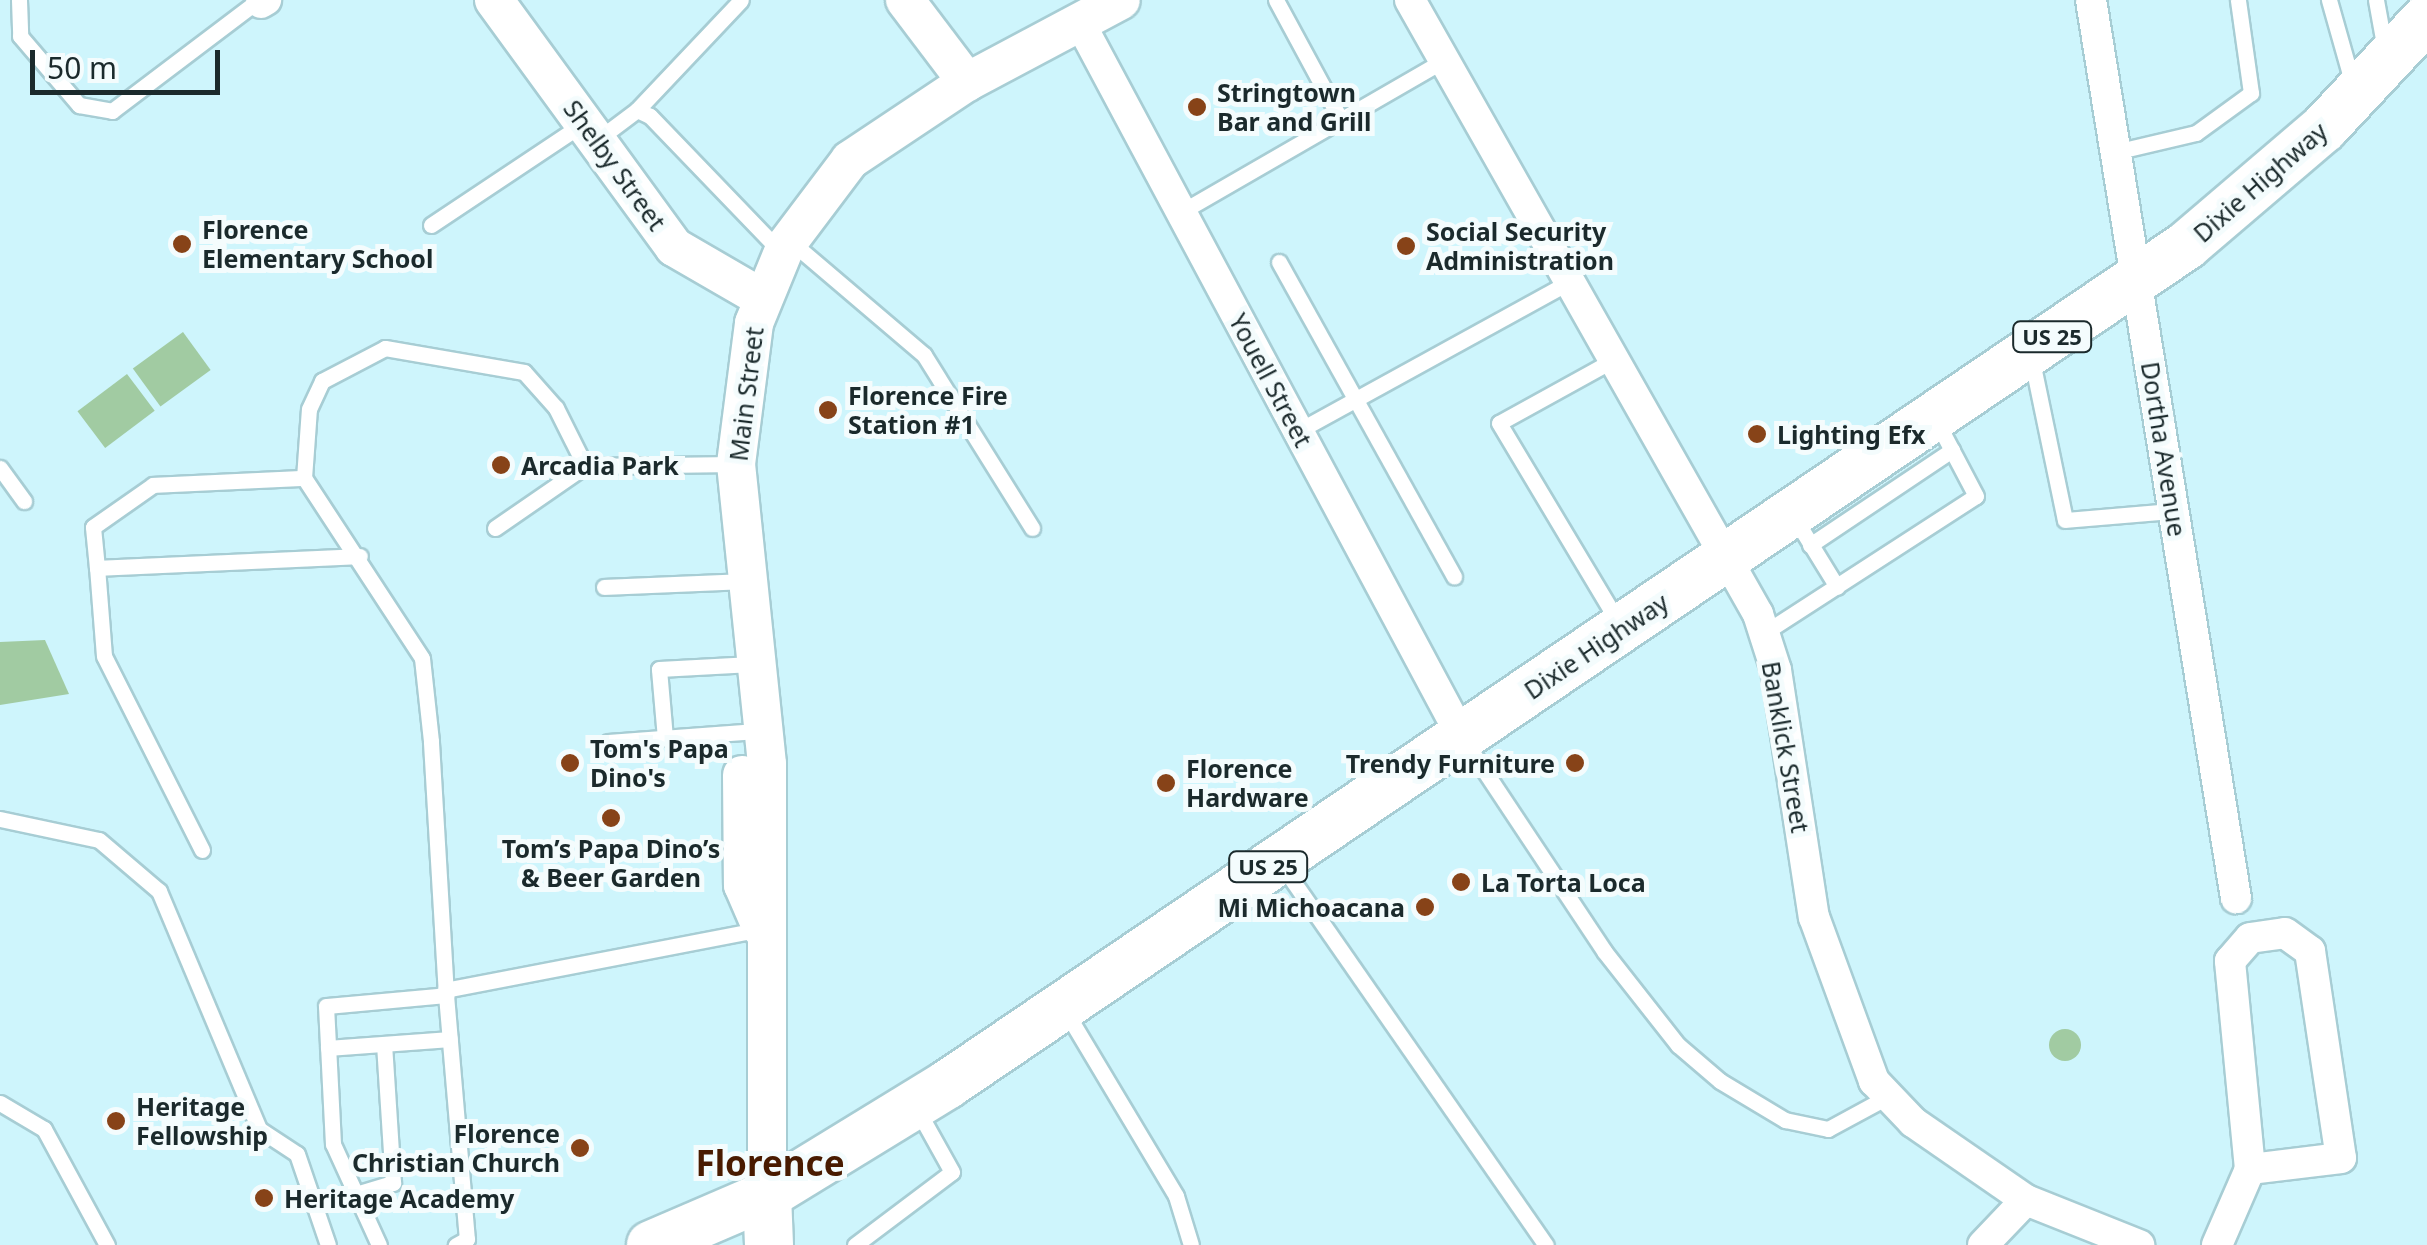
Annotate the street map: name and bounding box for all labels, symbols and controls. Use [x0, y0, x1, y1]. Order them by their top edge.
scale bar [35, 30, 225, 92]
text: 50 m [47, 47, 117, 88]
place label: Stringtown Bar and Grill [1217, 78, 1371, 137]
street label: Shelby Street [558, 94, 672, 236]
marker: Stringtown Bar and Grill [1186, 96, 1208, 118]
street label: Dixie Highway [2187, 116, 2333, 248]
place label: Florence Elementary School [202, 215, 433, 274]
place label: Social Security Administration [1426, 217, 1614, 276]
marker: Florence Elementary School [171, 233, 193, 255]
marker: Social Security Administration [1395, 235, 1417, 257]
street label: Youell Street [1223, 308, 1319, 452]
road number: US 25 [2012, 320, 2092, 354]
street label: Main Street [723, 325, 769, 463]
street label: Dortha Avenue [2135, 360, 2193, 538]
place label: Florence Fire Station #1 [848, 381, 1008, 440]
marker: Florence Fire Station #1 [817, 399, 839, 421]
place label: Lighting Efx [1777, 419, 1925, 449]
marker: Lighting Efx [1746, 423, 1768, 445]
place label: Arcadia Park [521, 450, 679, 480]
marker: Arcadia Park [490, 454, 512, 476]
street label: Dixie Highway [1518, 587, 1674, 705]
street label: Banklick Street [1756, 659, 1816, 835]
place label: Tom's Papa Dino's [590, 734, 729, 793]
place label: Trendy Furniture [1346, 748, 1555, 778]
marker: Tom's Papa Dino's [559, 752, 581, 774]
marker: Trendy Furniture [1564, 752, 1586, 774]
place label: Florence Hardware [1186, 754, 1309, 813]
marker: Florence Hardware [1155, 772, 1177, 794]
marker: Tom’s Papa Dino’s & Beer Garden [600, 807, 622, 829]
place label: Tom’s Papa Dino’s & Beer Garden [502, 834, 720, 893]
road number: US 25 [1228, 850, 1308, 884]
place label: La Torta Loca [1481, 867, 1646, 897]
marker: La Torta Loca [1450, 871, 1472, 893]
place label: Mi Michoacana [1218, 892, 1405, 922]
marker: Mi Michoacana [1414, 896, 1436, 918]
place label: Heritage Fellowship [136, 1092, 268, 1151]
marker: Heritage Fellowship [105, 1110, 127, 1132]
place label: Florence Christian Church [352, 1119, 560, 1178]
marker: Florence Christian Church [569, 1137, 591, 1159]
district label: Florence [695, 1142, 845, 1184]
place label: Heritage Academy [284, 1183, 514, 1213]
marker: Heritage Academy [253, 1187, 275, 1209]

